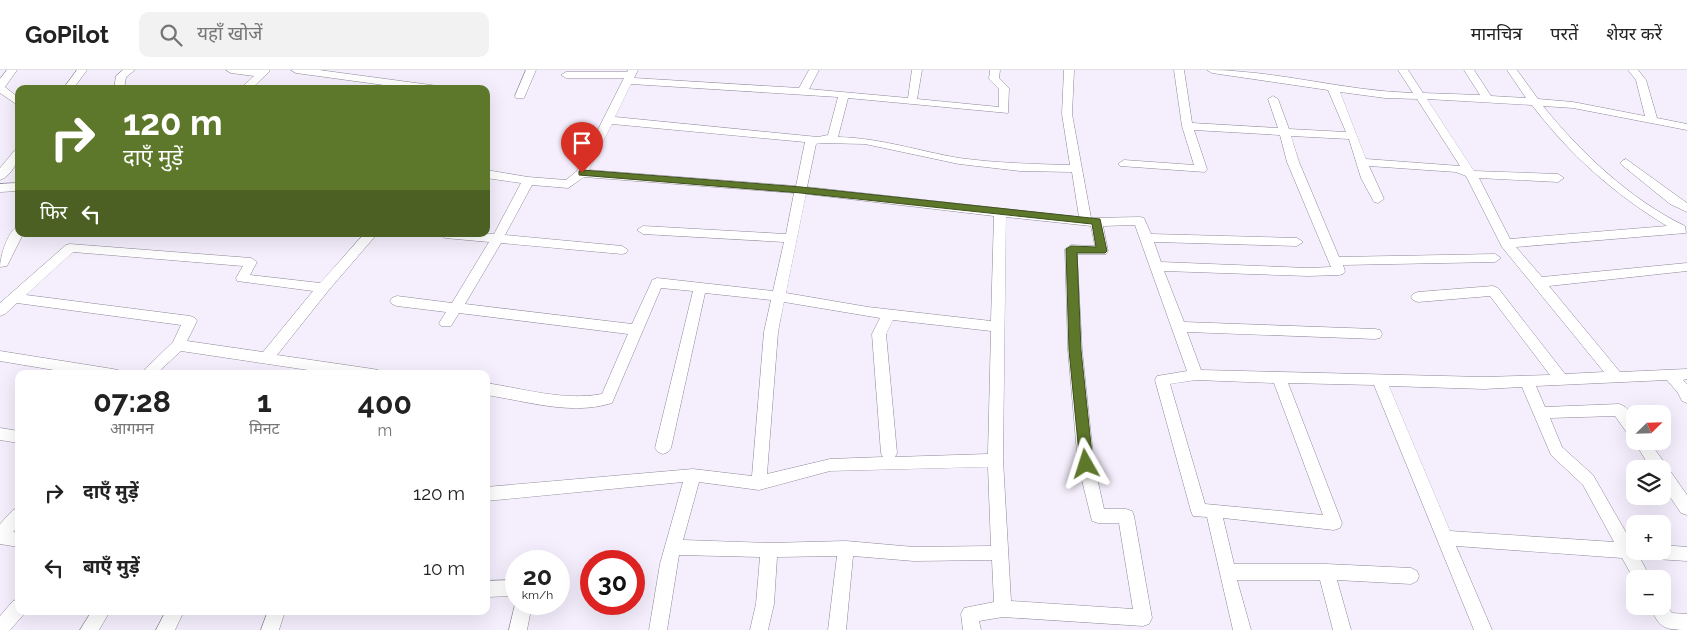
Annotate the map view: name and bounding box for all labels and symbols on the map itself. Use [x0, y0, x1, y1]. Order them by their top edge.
pin [561, 122, 603, 173]
north arrow [1626, 405, 1671, 450]
position arrow [1059, 437, 1111, 489]
speed limit sign: 30 [580, 550, 645, 615]

